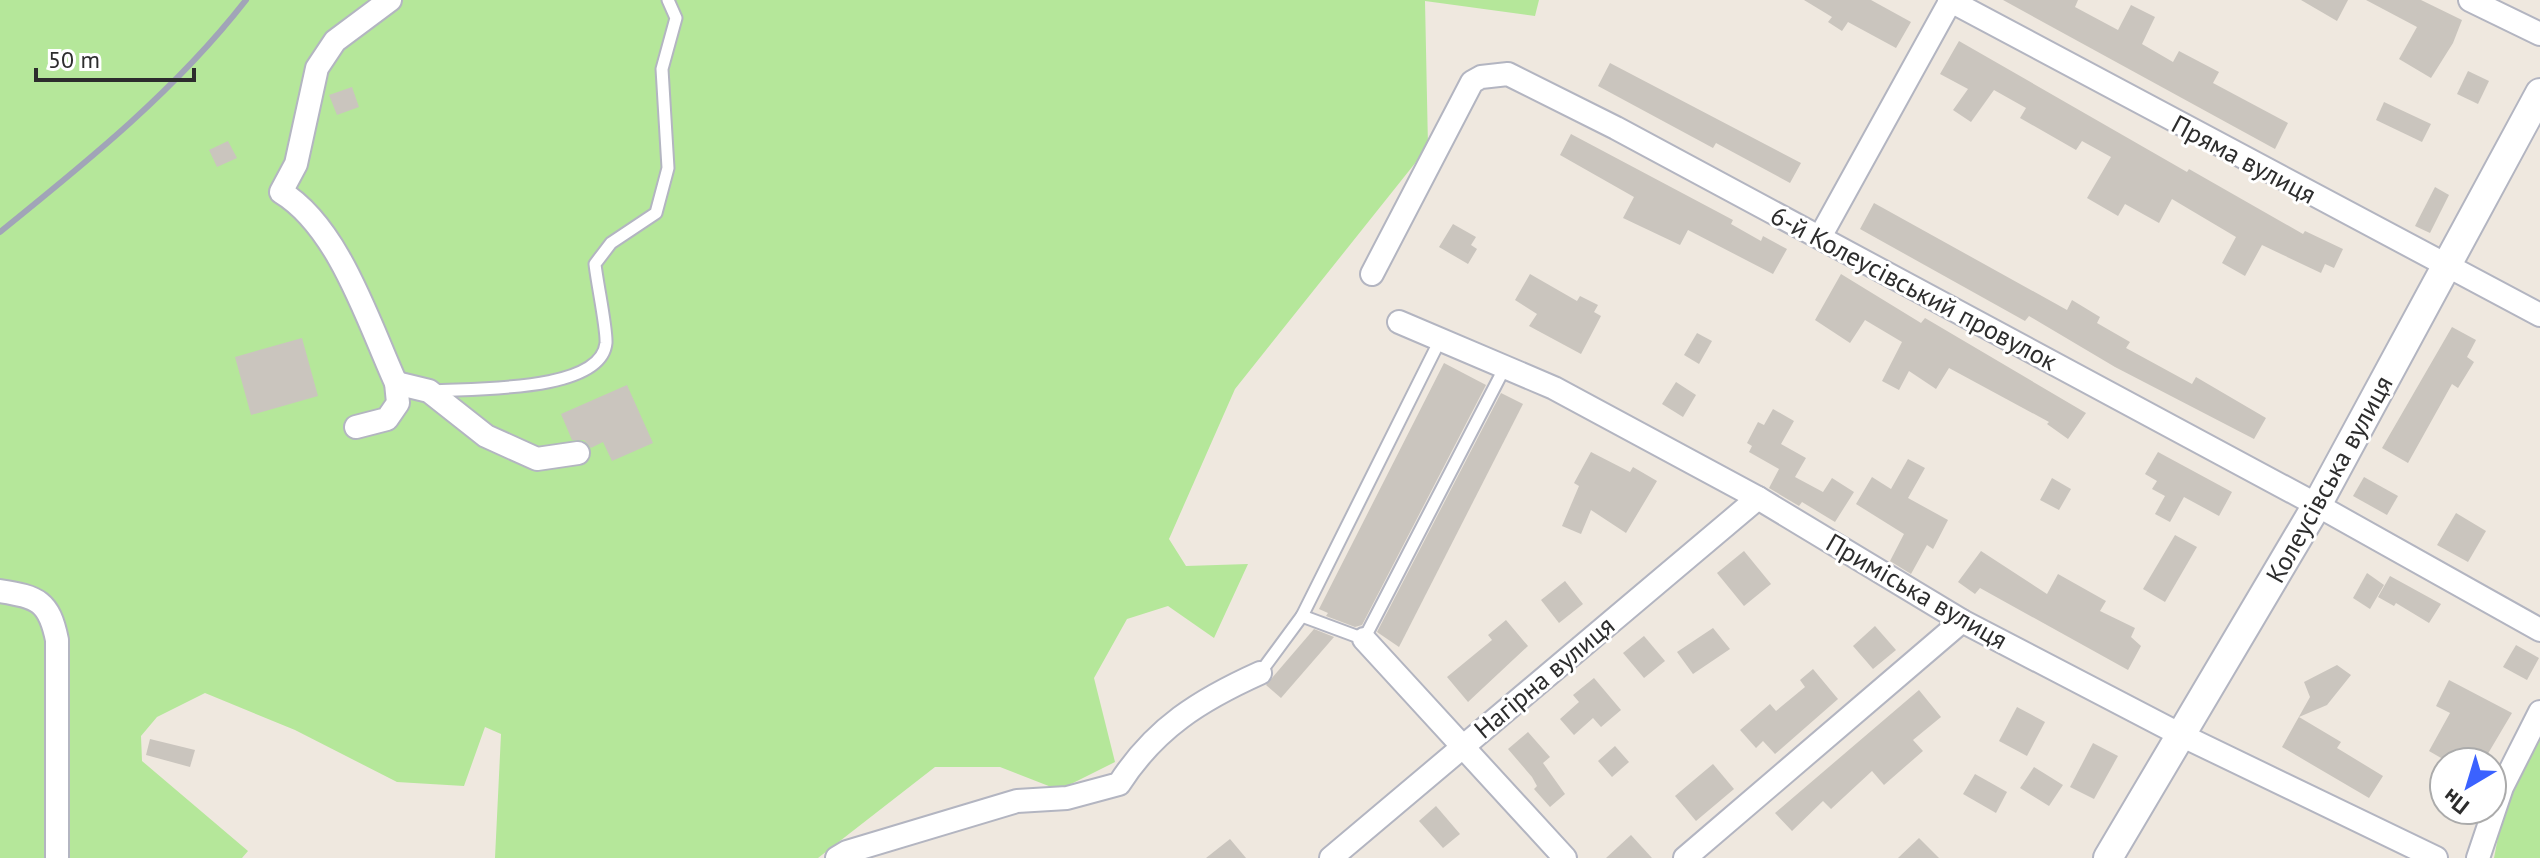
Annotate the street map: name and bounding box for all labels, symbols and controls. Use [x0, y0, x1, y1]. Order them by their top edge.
scale bar [36, 32, 194, 82]
text: 50 m [48, 44, 100, 75]
street label: Пряма вулиця [2166, 107, 2322, 211]
street label: 6-й Колеусівський провулок [1765, 198, 2063, 378]
street label: Колеусівська вулиця [2258, 370, 2400, 588]
street label: Приміська вулиця [1821, 526, 2013, 656]
street label: Нагірна вулиця [1467, 609, 1621, 745]
north arrow [2428, 746, 2508, 826]
text: Пн [2437, 783, 2475, 821]

